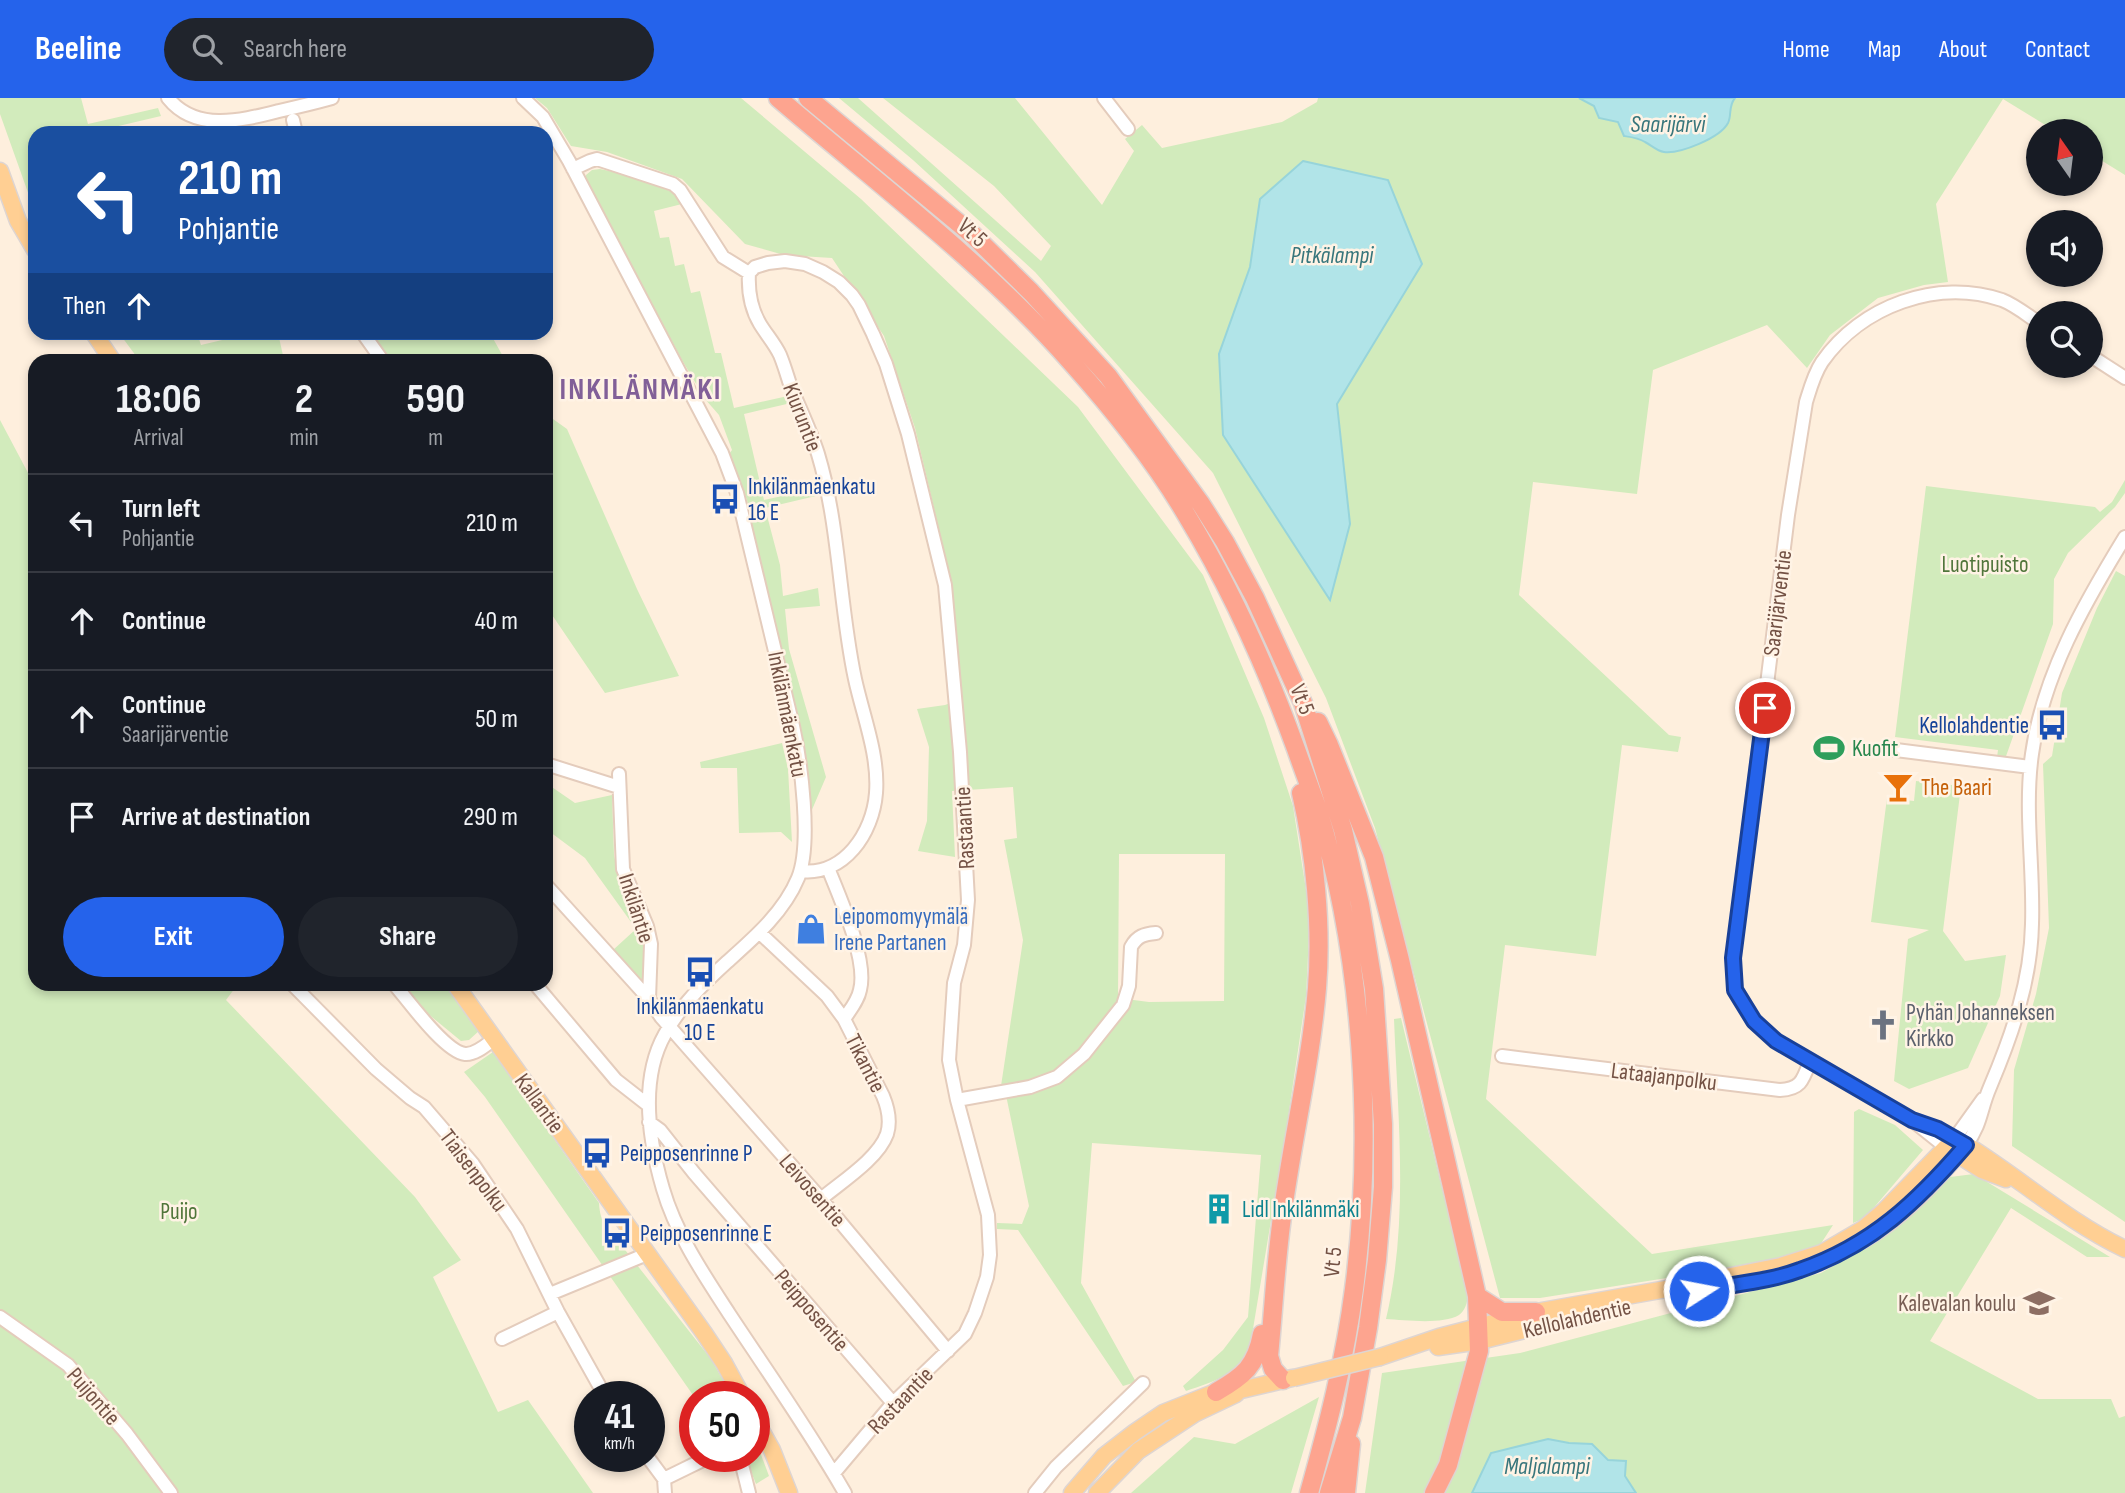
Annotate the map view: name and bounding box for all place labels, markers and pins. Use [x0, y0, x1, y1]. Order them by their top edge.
place label: Inkilänmäenkatu 16 E [748, 473, 876, 527]
bus stop icon: Inkilänmäenkatu 16 E [708, 482, 742, 516]
pin [1735, 678, 1795, 738]
bus stop icon: Kellolahdentie [2035, 708, 2069, 742]
place label: Kellolahdentie [1919, 712, 2029, 740]
sports icon: Kuofit [1812, 731, 1846, 765]
place label: Kuofit [1852, 735, 1898, 763]
bar icon: The Baari [1881, 770, 1915, 804]
place label: The Baari [1921, 774, 1992, 802]
place label: Leipomomyymälä Irene Partanen [834, 903, 968, 957]
shop icon: Leipomomyymälä Irene Partanen [794, 912, 828, 946]
bus stop icon: Inkilänmäenkatu 10 E [683, 955, 717, 989]
place label: Inkilänmäenkatu 10 E [636, 993, 764, 1047]
place label: Pyhän Johanneksen Kirkko [1906, 999, 2055, 1053]
church icon: Pyhän Johanneksen Kirkko [1866, 1008, 1900, 1042]
bus stop icon: Peipposenrinne P [580, 1136, 614, 1170]
place label: Peipposenrinne P [620, 1140, 752, 1168]
building icon: Lidl Inkilänmäki [1202, 1192, 1236, 1226]
place label: Lidl Inkilänmäki [1242, 1196, 1360, 1224]
bus stop icon: Peipposenrinne E [600, 1216, 634, 1250]
place label: Peipposenrinne E [640, 1220, 772, 1248]
school or university icon: Kalevalan koulu [2022, 1286, 2056, 1320]
place label: Kalevalan koulu [1898, 1290, 2016, 1318]

